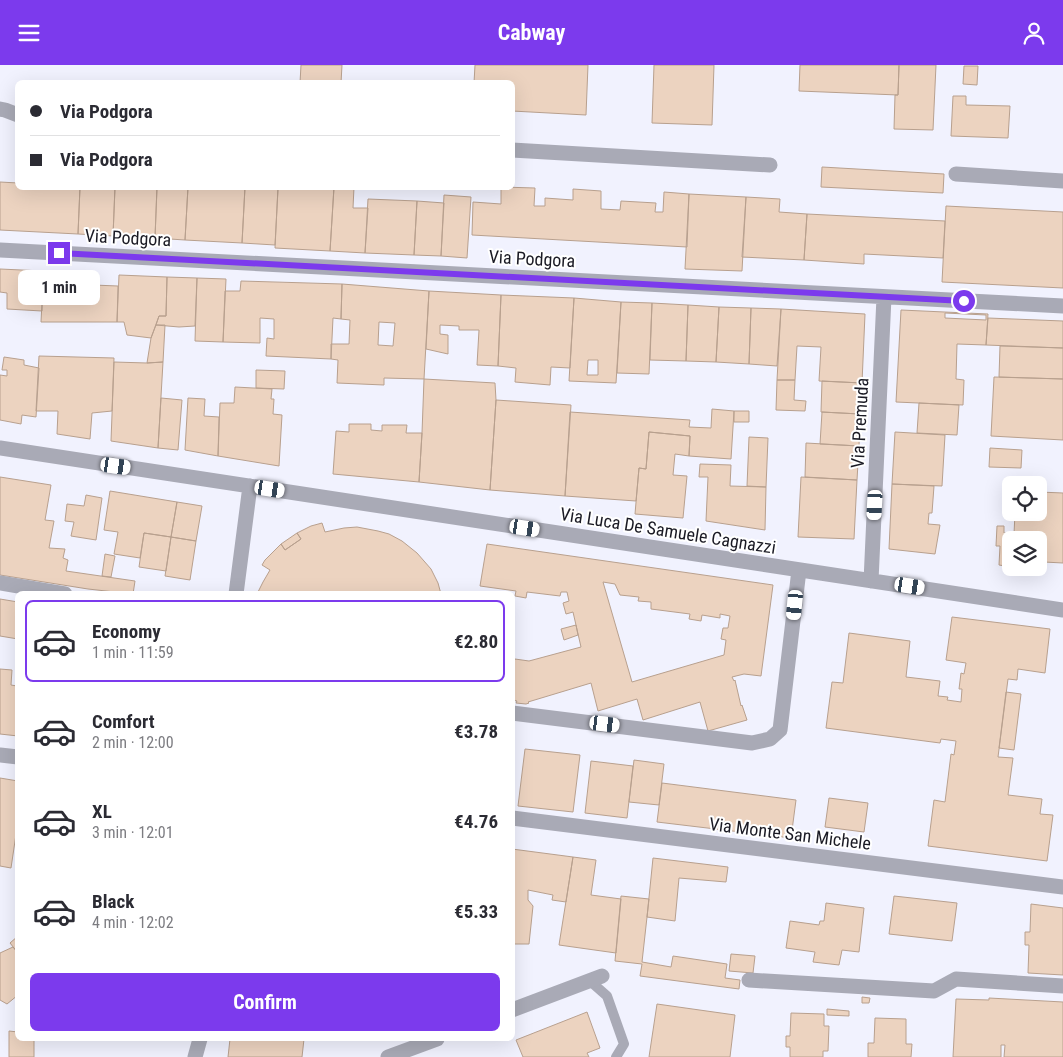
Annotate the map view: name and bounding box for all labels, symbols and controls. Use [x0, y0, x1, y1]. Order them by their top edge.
icon: menu [15, 19, 43, 47]
icon: person [1020, 19, 1048, 47]
text: Cabway [498, 20, 565, 45]
text: Via Podgora [60, 100, 153, 123]
text: Via Podgora [60, 148, 153, 171]
street label: Via Podgora [84, 225, 172, 250]
route end [48, 242, 70, 264]
street label: Via Podgora [488, 246, 576, 271]
callout: 1 min [18, 271, 100, 305]
text: 1 min [41, 278, 77, 297]
route start [953, 290, 975, 312]
street label: Via Premuda [847, 377, 872, 469]
car [100, 456, 131, 476]
map controls [1002, 476, 1047, 576]
button: locate [1002, 476, 1047, 521]
car [254, 479, 285, 499]
car [866, 490, 883, 520]
street label: Via Luca De Samuele Cagnazzi [559, 503, 777, 558]
car [509, 518, 540, 538]
button: layers [1002, 531, 1047, 576]
car [894, 576, 925, 596]
car [785, 589, 804, 621]
icon: car [32, 619, 77, 664]
text: Economy [92, 620, 161, 643]
text: €2.80 [454, 630, 498, 653]
text: 1 min · 11:59 [92, 643, 174, 662]
icon: car [32, 709, 77, 754]
text: Comfort [92, 710, 155, 733]
car [589, 715, 620, 733]
text: €3.78 [454, 720, 498, 743]
text: 2 min · 12:00 [92, 733, 174, 752]
icon: car [32, 799, 77, 844]
text: XL [92, 800, 112, 823]
text: €4.76 [454, 810, 498, 833]
street label: Via Monte San Michele [708, 813, 872, 854]
text: 3 min · 12:01 [92, 823, 174, 842]
icon: car [32, 889, 77, 934]
text: Black [92, 890, 134, 913]
text: €5.33 [454, 900, 498, 923]
text: 4 min · 12:02 [92, 913, 174, 932]
button: Confirm [30, 973, 500, 1031]

